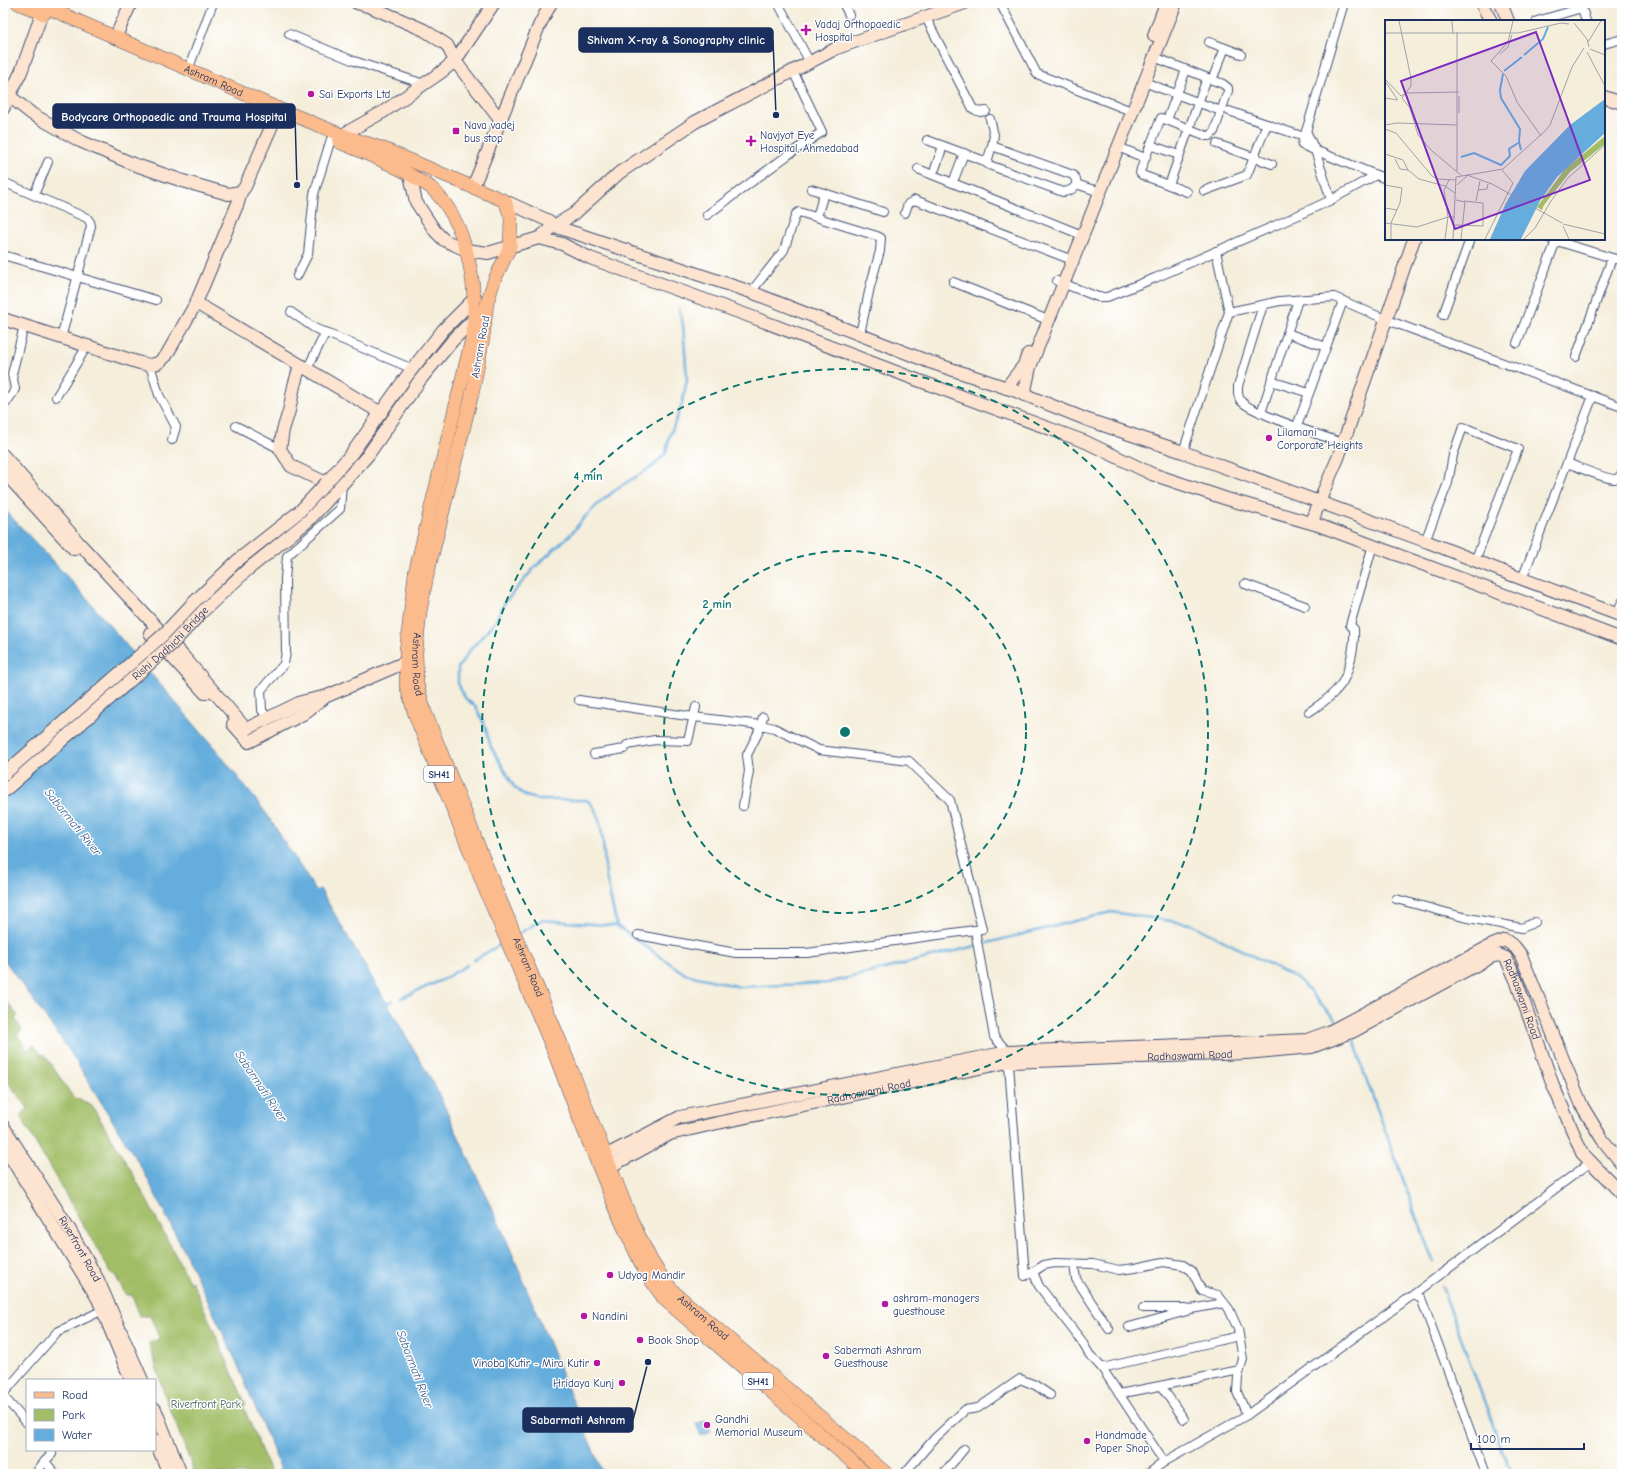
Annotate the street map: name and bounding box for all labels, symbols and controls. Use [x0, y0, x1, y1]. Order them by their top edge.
place label: Vadaj Orthopaedic Hospital [815, 18, 901, 44]
inset map [1385, 20, 1605, 240]
marker: Vadaj Orthopaedic Hospital [800, 24, 812, 36]
callout: Shivam X-ray & Sonography clinic [579, 28, 773, 52]
text: Shivam X-ray & Sonography clinic [587, 33, 765, 47]
street label: Ashram Road [182, 62, 245, 100]
place label: Sai Exports Ltd [319, 88, 391, 101]
marker: Sai Exports Ltd [306, 89, 316, 99]
callout: Bodycare Orthopaedic and Trauma Hospital [53, 104, 295, 128]
text: Bodycare Orthopaedic and Trauma Hospital [61, 110, 287, 124]
place label: Nava vadej bus stop [464, 119, 515, 145]
marker: Nava vadej bus stop [451, 126, 461, 136]
place label: Navjyot Eye Hospital, Ahmedabad [760, 129, 859, 155]
marker: Navjyot Eye Hospital, Ahmedabad [745, 135, 757, 147]
street label: Ashram Road [469, 315, 492, 379]
place label: Lilamani Corporate Heights [1277, 426, 1363, 452]
marker: Lilamani Corporate Heights [1264, 433, 1274, 443]
text: 4 min [574, 469, 602, 483]
text: 2 min [702, 597, 732, 611]
street label: Rishi Dadhichi Bridge [130, 603, 211, 683]
street label: Ashram Road [409, 632, 426, 698]
centre of rings [838, 725, 852, 739]
road number: SH41 [424, 766, 454, 782]
water label: Sabarmati River [42, 786, 105, 859]
street label: Ashram Road [510, 935, 547, 999]
street label: Radhaswami Road [1500, 957, 1542, 1041]
water label: Sabarmati River [232, 1048, 291, 1125]
street label: Radhaswami Road [1147, 1048, 1233, 1064]
street label: Radhaswami Road [826, 1077, 912, 1107]
street label: Riverfront Road [56, 1214, 104, 1284]
place label: Udyog Mandir [618, 1269, 686, 1282]
marker: Udyog Mandir [605, 1270, 615, 1280]
street label: Ashram Road [675, 1292, 732, 1343]
place label: ashram-managers guesthouse [893, 1292, 980, 1318]
marker: ashram-managers guesthouse [880, 1299, 890, 1309]
place label: Nandini [592, 1310, 628, 1323]
marker: Nandini [579, 1311, 589, 1321]
water label: Sabarmati River [394, 1328, 437, 1411]
place label: Book Shop [648, 1334, 699, 1347]
marker: Book Shop [635, 1335, 645, 1345]
place label: Sabermati Ashram Guesthouse [834, 1344, 921, 1370]
marker: Sabermati Ashram Guesthouse [821, 1351, 831, 1361]
place label: Vinoba Kutir - Mira Kutir [473, 1357, 590, 1370]
marker: Vinoba Kutir - Mira Kutir [592, 1358, 602, 1368]
road number: SH41 [743, 1373, 773, 1389]
place label: Hridaya Kunj [553, 1377, 614, 1390]
marker: Hridaya Kunj [617, 1378, 627, 1388]
legend [26, 1379, 156, 1451]
text: Road [62, 1388, 88, 1402]
park label: Riverfront Park [171, 1398, 242, 1411]
text: Park [62, 1408, 85, 1422]
callout: Sabarmati Ashram [523, 1408, 633, 1432]
text: Sabarmati Ashram [531, 1413, 625, 1427]
place label: Gandhi Memorial Museum [715, 1413, 803, 1439]
marker: Gandhi Memorial Museum [702, 1420, 712, 1430]
scale bar [1471, 1425, 1584, 1451]
text: Water [62, 1428, 92, 1442]
place label: Handmade Paper Shop [1095, 1429, 1150, 1455]
text: 100 m [1477, 1432, 1510, 1446]
marker: Handmade Paper Shop [1082, 1436, 1092, 1446]

